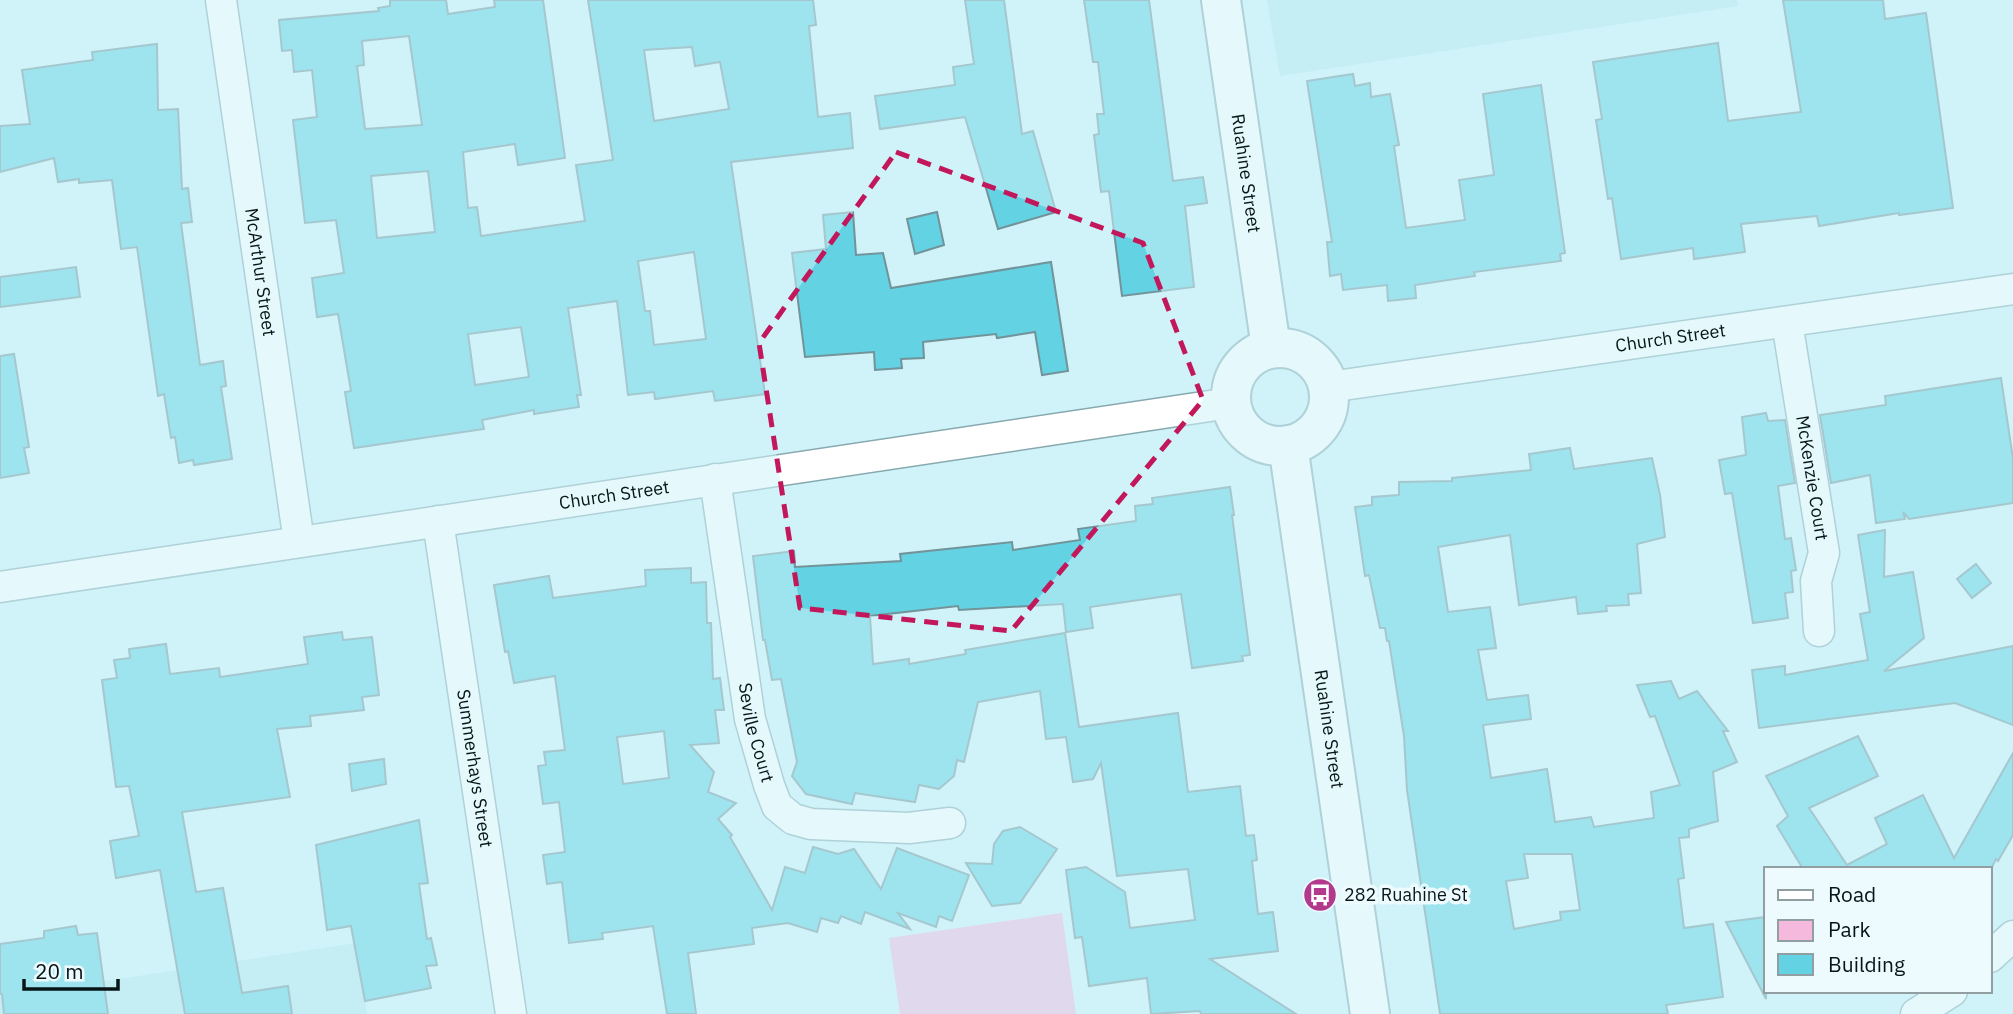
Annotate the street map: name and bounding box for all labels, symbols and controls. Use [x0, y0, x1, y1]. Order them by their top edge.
street label: Ruahine Street [1226, 112, 1266, 234]
street label: McArthur Street [240, 207, 281, 338]
street label: Church Street [1614, 318, 1727, 357]
street label: McKenzie Court [1791, 414, 1834, 542]
street label: Church Street [557, 475, 671, 514]
street label: Ruahine Street [1309, 668, 1349, 790]
street label: Seville Court [734, 681, 780, 785]
street label: Summerhays Street [452, 688, 498, 849]
legend [1764, 867, 1992, 993]
bus stop icon: 282 Ruahine St [1301, 876, 1339, 914]
text: Road [1828, 880, 1876, 908]
place label: 282 Ruahine St [1344, 883, 1468, 906]
text: Park [1828, 915, 1871, 943]
scale bar [24, 948, 119, 992]
text: Building [1828, 950, 1905, 978]
text: 20 m [35, 957, 84, 985]

